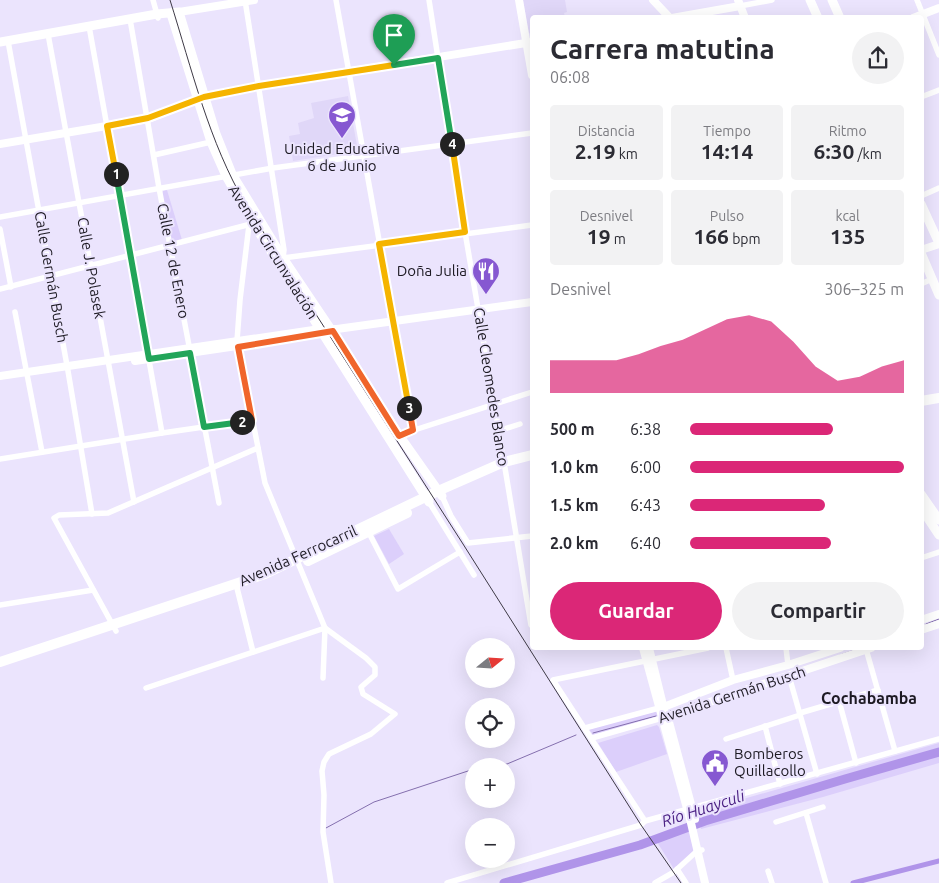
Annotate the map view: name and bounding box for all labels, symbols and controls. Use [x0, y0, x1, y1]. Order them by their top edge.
pin [373, 14, 415, 65]
icon: arrive [380, 21, 408, 49]
button: share [852, 32, 904, 84]
text: Carrera matutina [550, 33, 775, 64]
text: 06:08 [550, 68, 590, 86]
school or university icon: Unidad Educativa 6 de Junio [327, 100, 357, 139]
text: Distancia [578, 123, 635, 139]
text: Tiempo [703, 123, 751, 139]
text: Ritmo [829, 123, 867, 139]
pin: 4 [440, 132, 464, 156]
text: 4 [449, 136, 456, 152]
text: 2.19 [575, 139, 616, 163]
text: 14:14 [701, 139, 753, 163]
text: 6:30 [814, 139, 854, 163]
place label: Unidad Educativa 6 de Junio [284, 140, 400, 174]
text: km [616, 146, 638, 162]
text: /km [854, 146, 882, 162]
pin: 1 [104, 162, 128, 186]
text: 1 [113, 166, 120, 182]
street label: Avenida Circunvalación [225, 182, 322, 322]
street label: Calle 12 de Enero [154, 202, 193, 320]
text: Desnivel [580, 208, 633, 224]
text: Pulso [710, 208, 744, 224]
text: kcal [836, 208, 860, 224]
street label: Calle Germán Busch [32, 210, 71, 344]
street label: Calle J. Polasek [74, 216, 109, 320]
text: 19 [587, 224, 611, 248]
text: 166 [693, 224, 729, 248]
text: 135 [830, 224, 865, 248]
text: m [611, 231, 626, 247]
text: bpm [729, 231, 761, 247]
restaurant icon: Doña Julia [471, 256, 501, 295]
place label: Doña Julia [397, 262, 467, 279]
text: Desnivel [550, 280, 611, 298]
text: 306–325 m [824, 280, 904, 298]
street label: Calle Cleomedes Blanco [471, 306, 512, 467]
pin: 3 [396, 396, 422, 420]
text: 3 [406, 400, 413, 416]
pin: 2 [230, 410, 254, 434]
text: 2 [239, 414, 246, 430]
text: 500 m [550, 420, 595, 438]
text: 6:38 [630, 420, 661, 438]
text: 1.0 km [550, 458, 599, 476]
text: 6:00 [630, 458, 661, 476]
text: 1.5 km [550, 496, 599, 514]
text: 6:43 [630, 496, 661, 514]
street label: Avenida Ferrocarril [236, 522, 359, 589]
text: 2.0 km [550, 534, 599, 552]
text: 6:40 [630, 534, 661, 552]
button: Guardar [550, 582, 722, 640]
button: Compartir [732, 582, 904, 640]
north arrow [465, 638, 515, 688]
map controls [465, 638, 515, 868]
street label: Avenida Germán Busch [656, 663, 808, 726]
district label: Cochabamba [821, 689, 917, 707]
button: locate [465, 698, 515, 748]
place label: Bomberos Quillacollo [734, 745, 806, 779]
public building icon: Bomberos Quillacollo [700, 748, 730, 787]
button: + [465, 758, 515, 808]
water label: Río Huayculi [659, 786, 748, 830]
button: − [465, 818, 515, 868]

